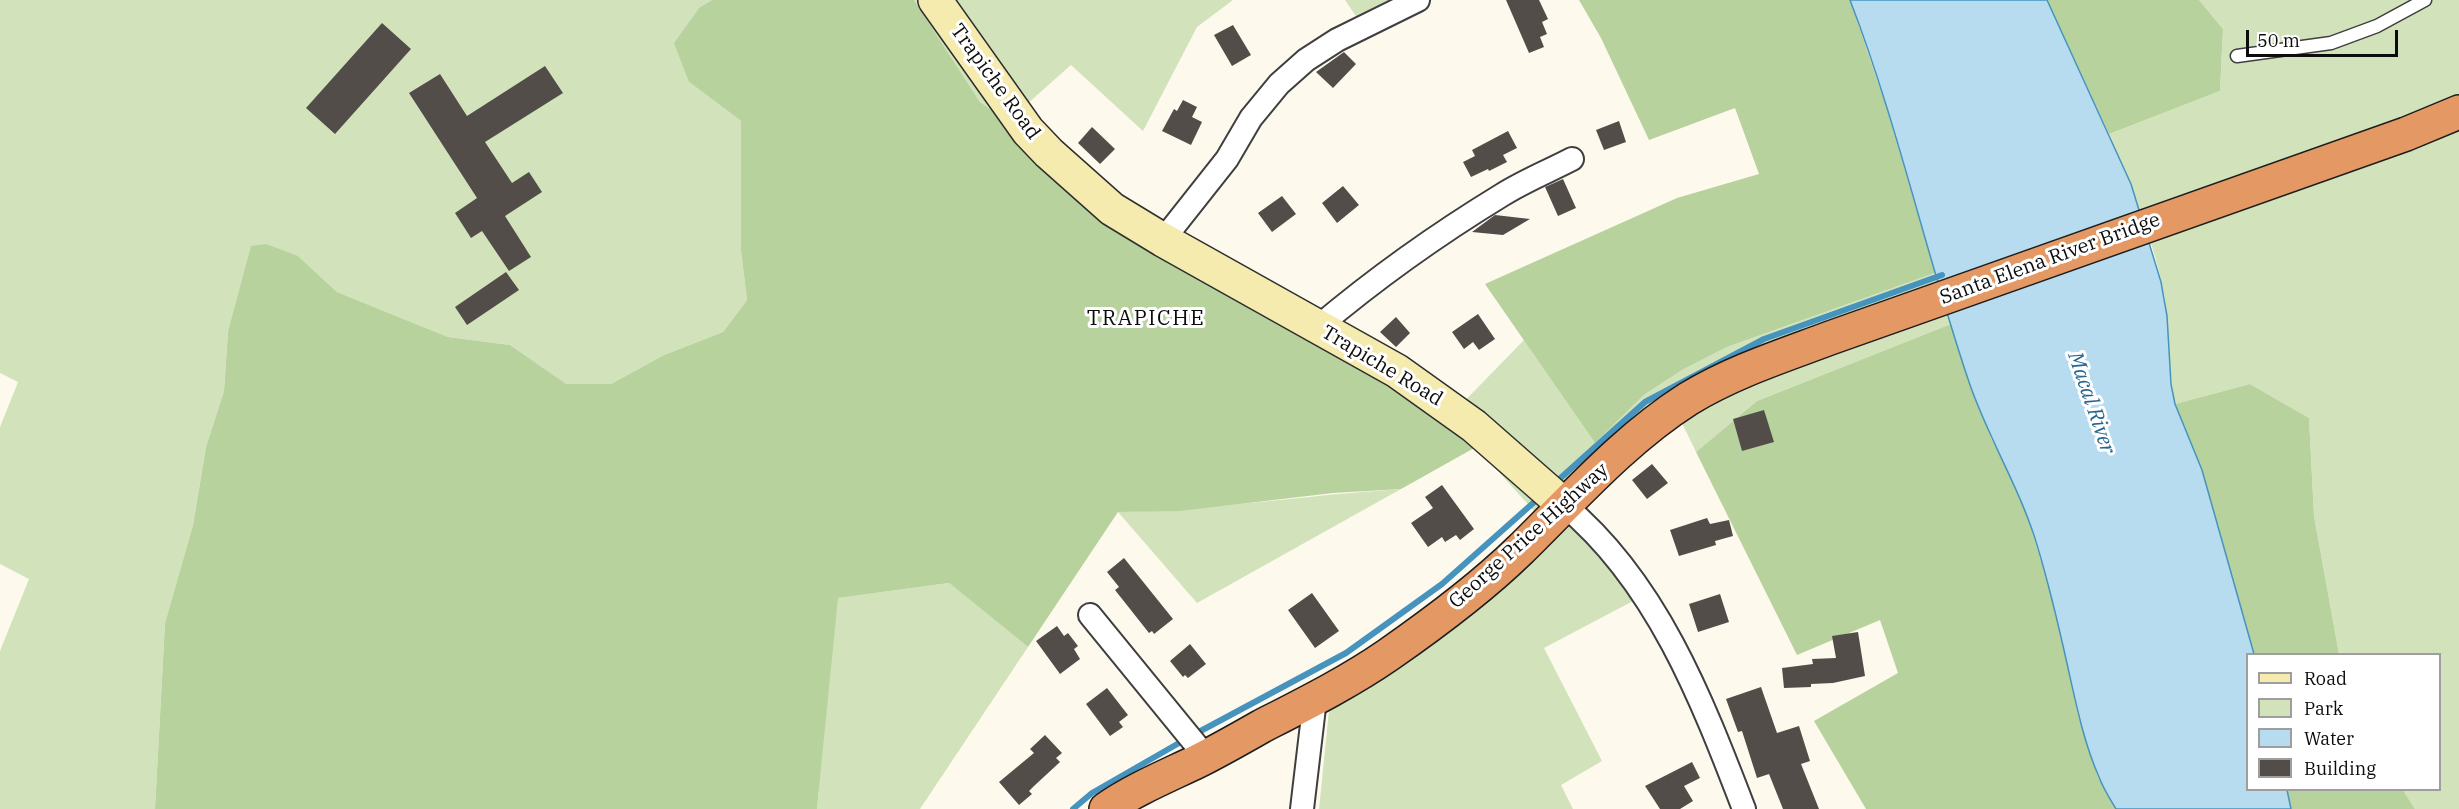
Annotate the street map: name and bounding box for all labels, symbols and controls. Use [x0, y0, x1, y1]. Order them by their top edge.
scale bar [2249, 18, 2400, 56]
street label: Trapiche Road [945, 20, 1045, 144]
text: 50 m [2257, 29, 2300, 52]
street label: Santa Elena River Bridge [1937, 208, 2163, 310]
district label: TRAPICHE [1087, 306, 1205, 332]
street label: Trapiche Road [1317, 320, 1447, 412]
water label: Macal River [2062, 349, 2120, 457]
street label: George Price Highway [1444, 458, 1614, 614]
legend [2246, 653, 2441, 791]
text: Road [2304, 667, 2347, 690]
text: Park [2304, 697, 2343, 720]
text: Water [2304, 727, 2354, 750]
text: Building [2304, 757, 2376, 780]

